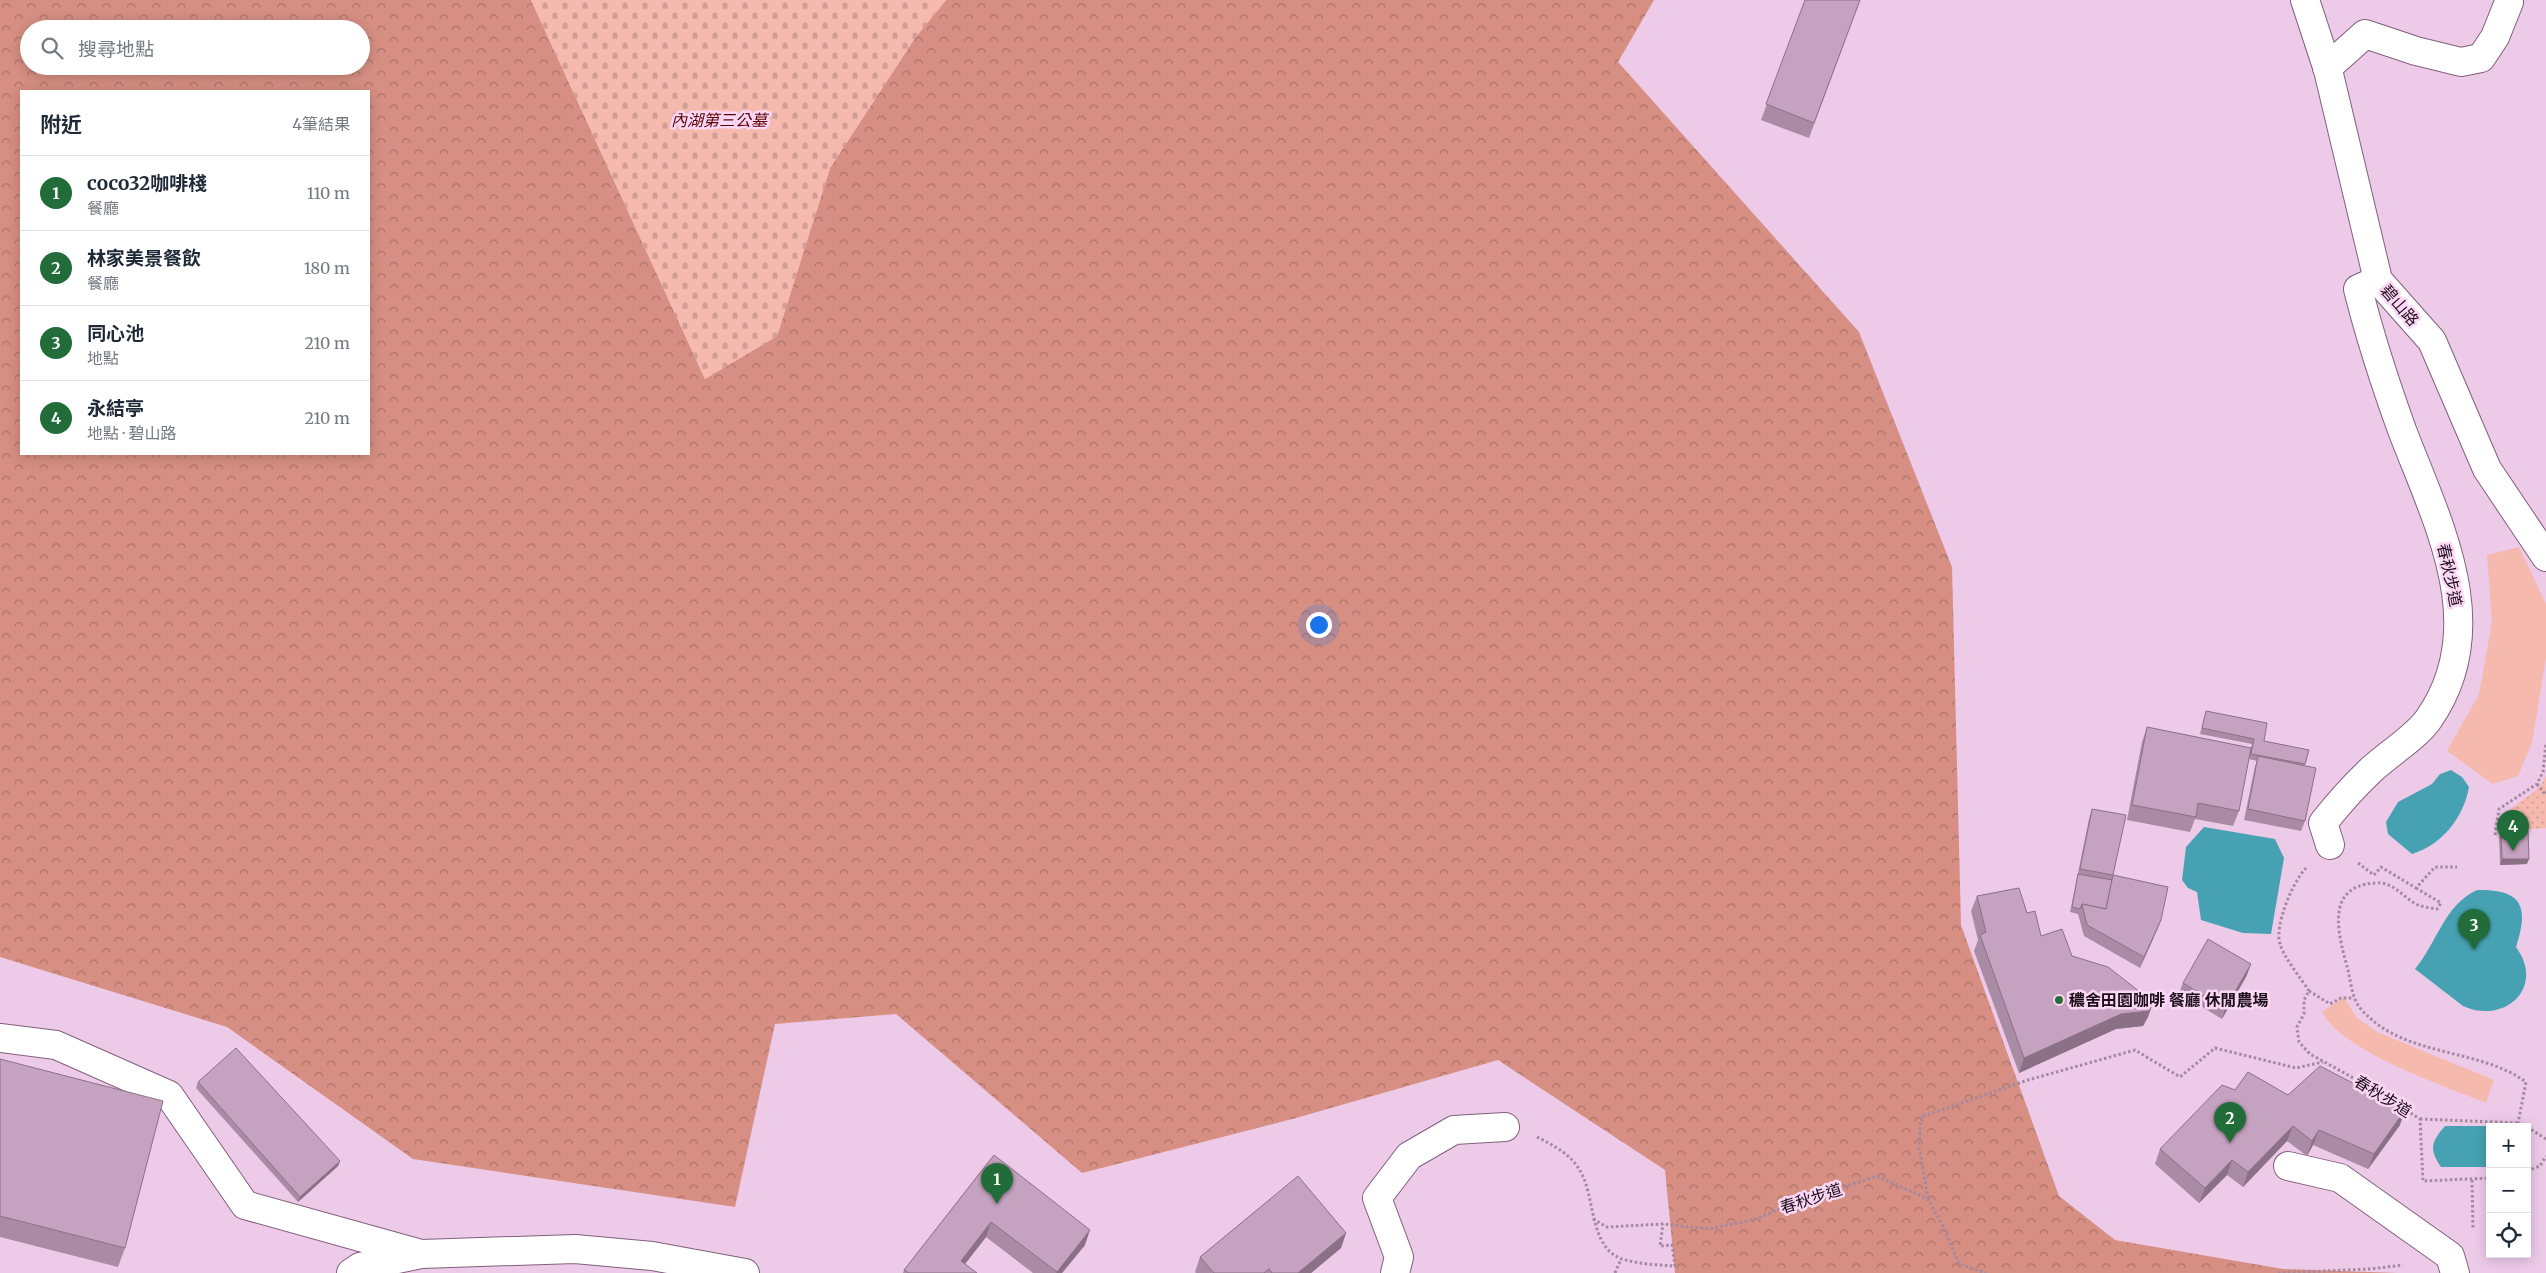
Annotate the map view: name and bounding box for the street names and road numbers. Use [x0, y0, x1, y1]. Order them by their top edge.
street label: 碧山路 [2377, 280, 2423, 330]
street label: 春秋步道 [2434, 542, 2466, 608]
street label: 春秋步道 [2351, 1071, 2415, 1121]
street label: 春秋步道 [1777, 1179, 1845, 1217]

